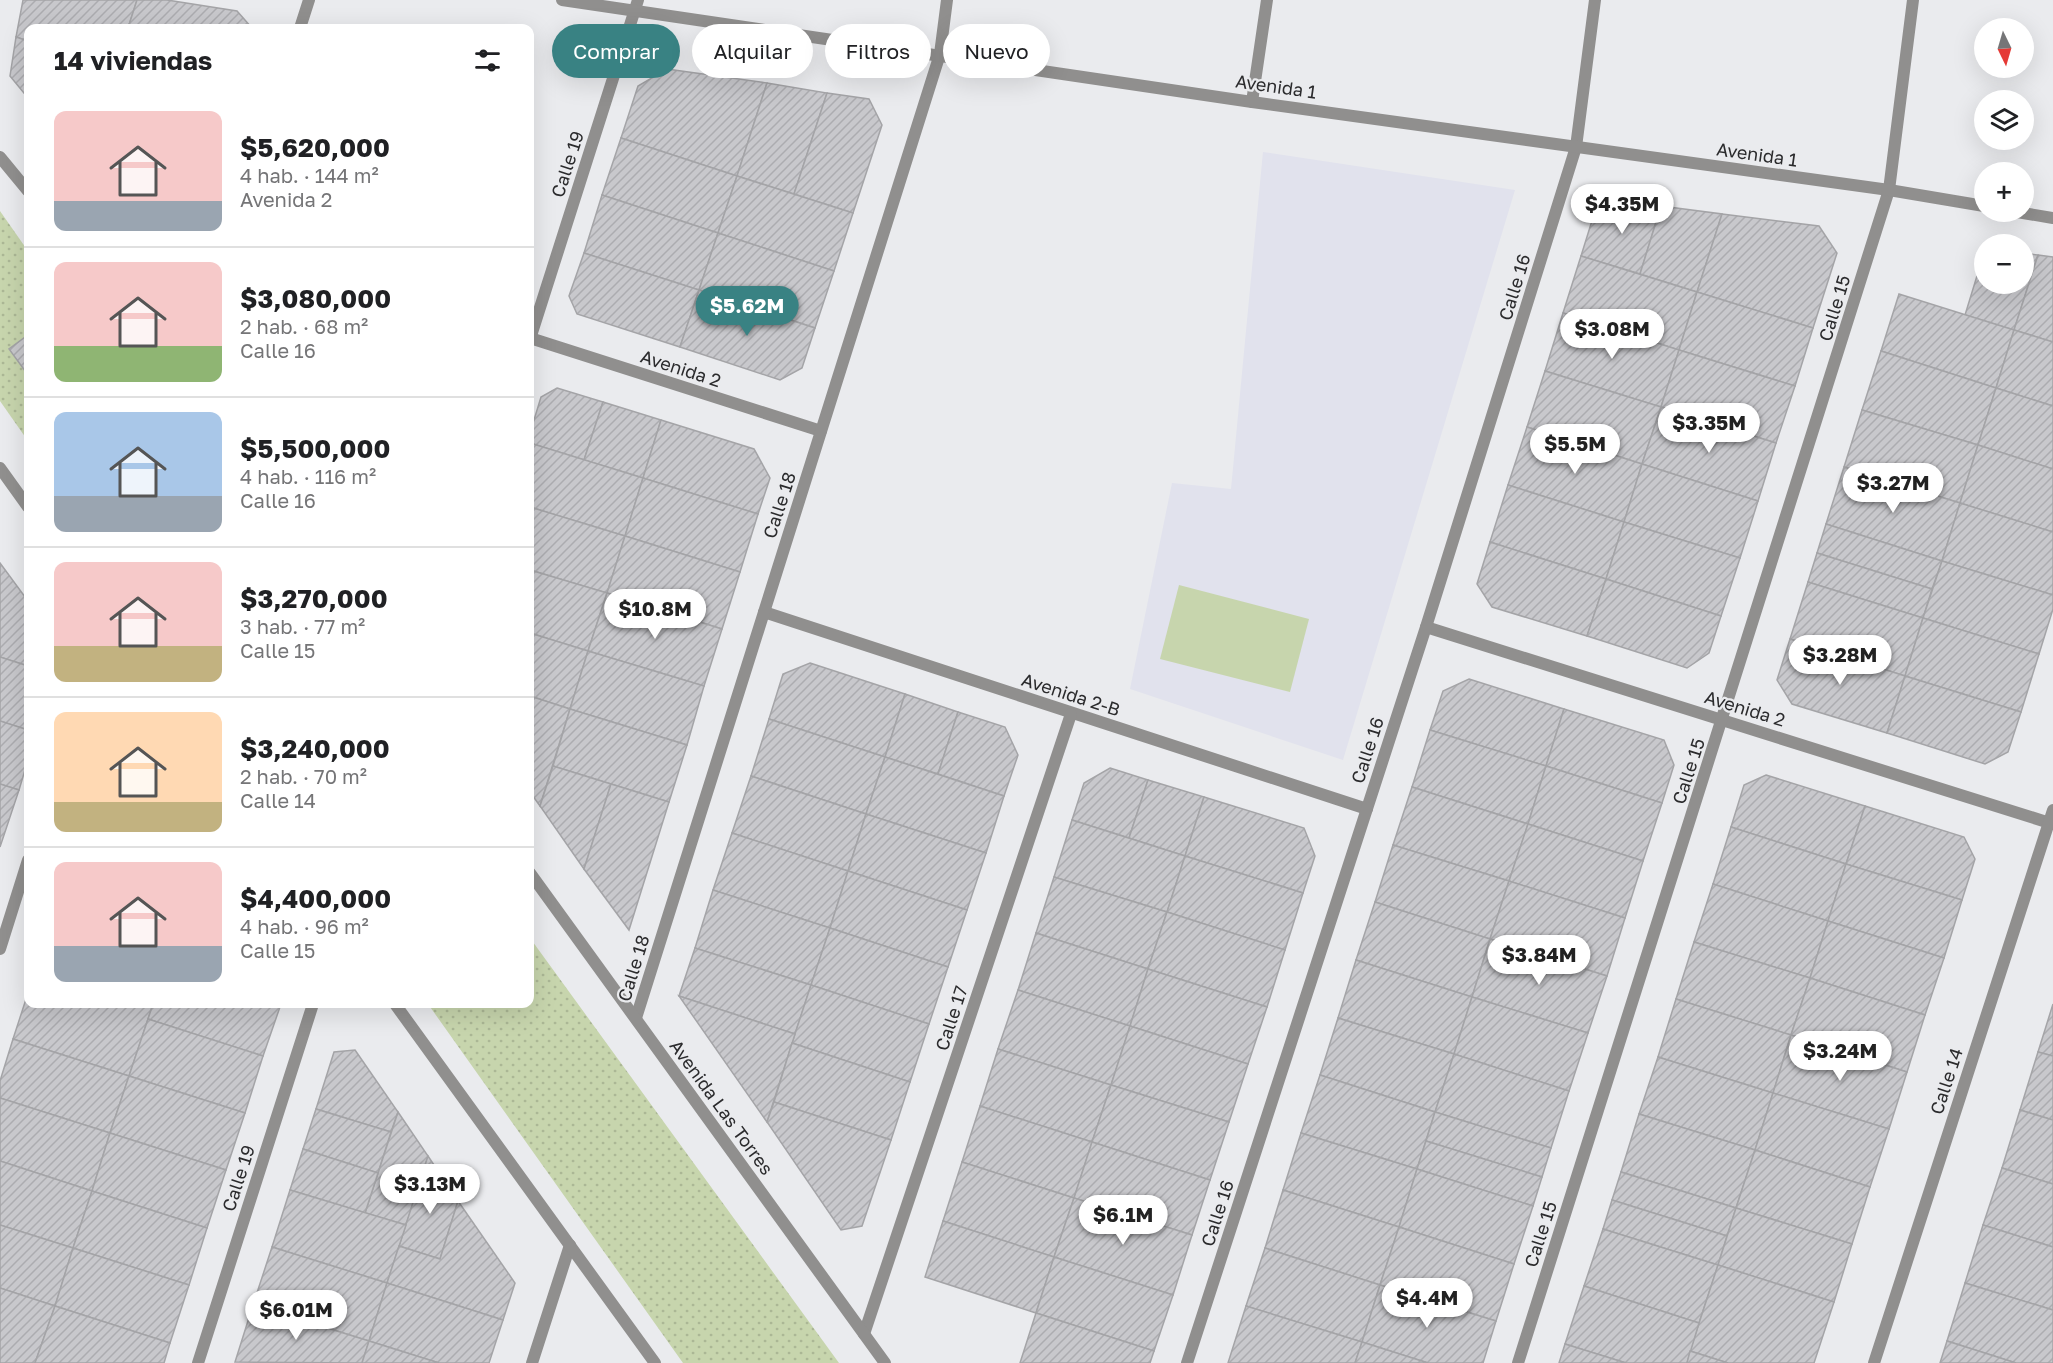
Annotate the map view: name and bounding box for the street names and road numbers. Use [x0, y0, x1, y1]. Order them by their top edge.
street label: Avenida 1 [1234, 69, 1318, 103]
street label: Calle 19 [546, 128, 588, 200]
street label: Avenida 1 [1715, 137, 1799, 171]
street label: Calle 16 [1493, 251, 1535, 323]
street label: Calle 15 [1814, 272, 1854, 344]
street label: Avenida 2 [638, 345, 724, 391]
street label: Calle 18 [758, 469, 800, 541]
street label: Avenida 2-B [1019, 668, 1123, 720]
street label: Avenida 2 [1702, 685, 1788, 731]
street label: Calle 16 [1346, 714, 1388, 786]
street label: Calle 15 [1667, 735, 1709, 807]
street label: Calle 18 [612, 932, 654, 1004]
street label: Calle 17 [930, 983, 972, 1053]
street label: Avenida Las Torres [666, 1035, 778, 1179]
street label: Calle 14 [1925, 1045, 1967, 1117]
street label: Calle 19 [217, 1142, 259, 1214]
street label: Calle 16 [1196, 1177, 1238, 1249]
street label: Calle 15 [1519, 1198, 1561, 1270]

